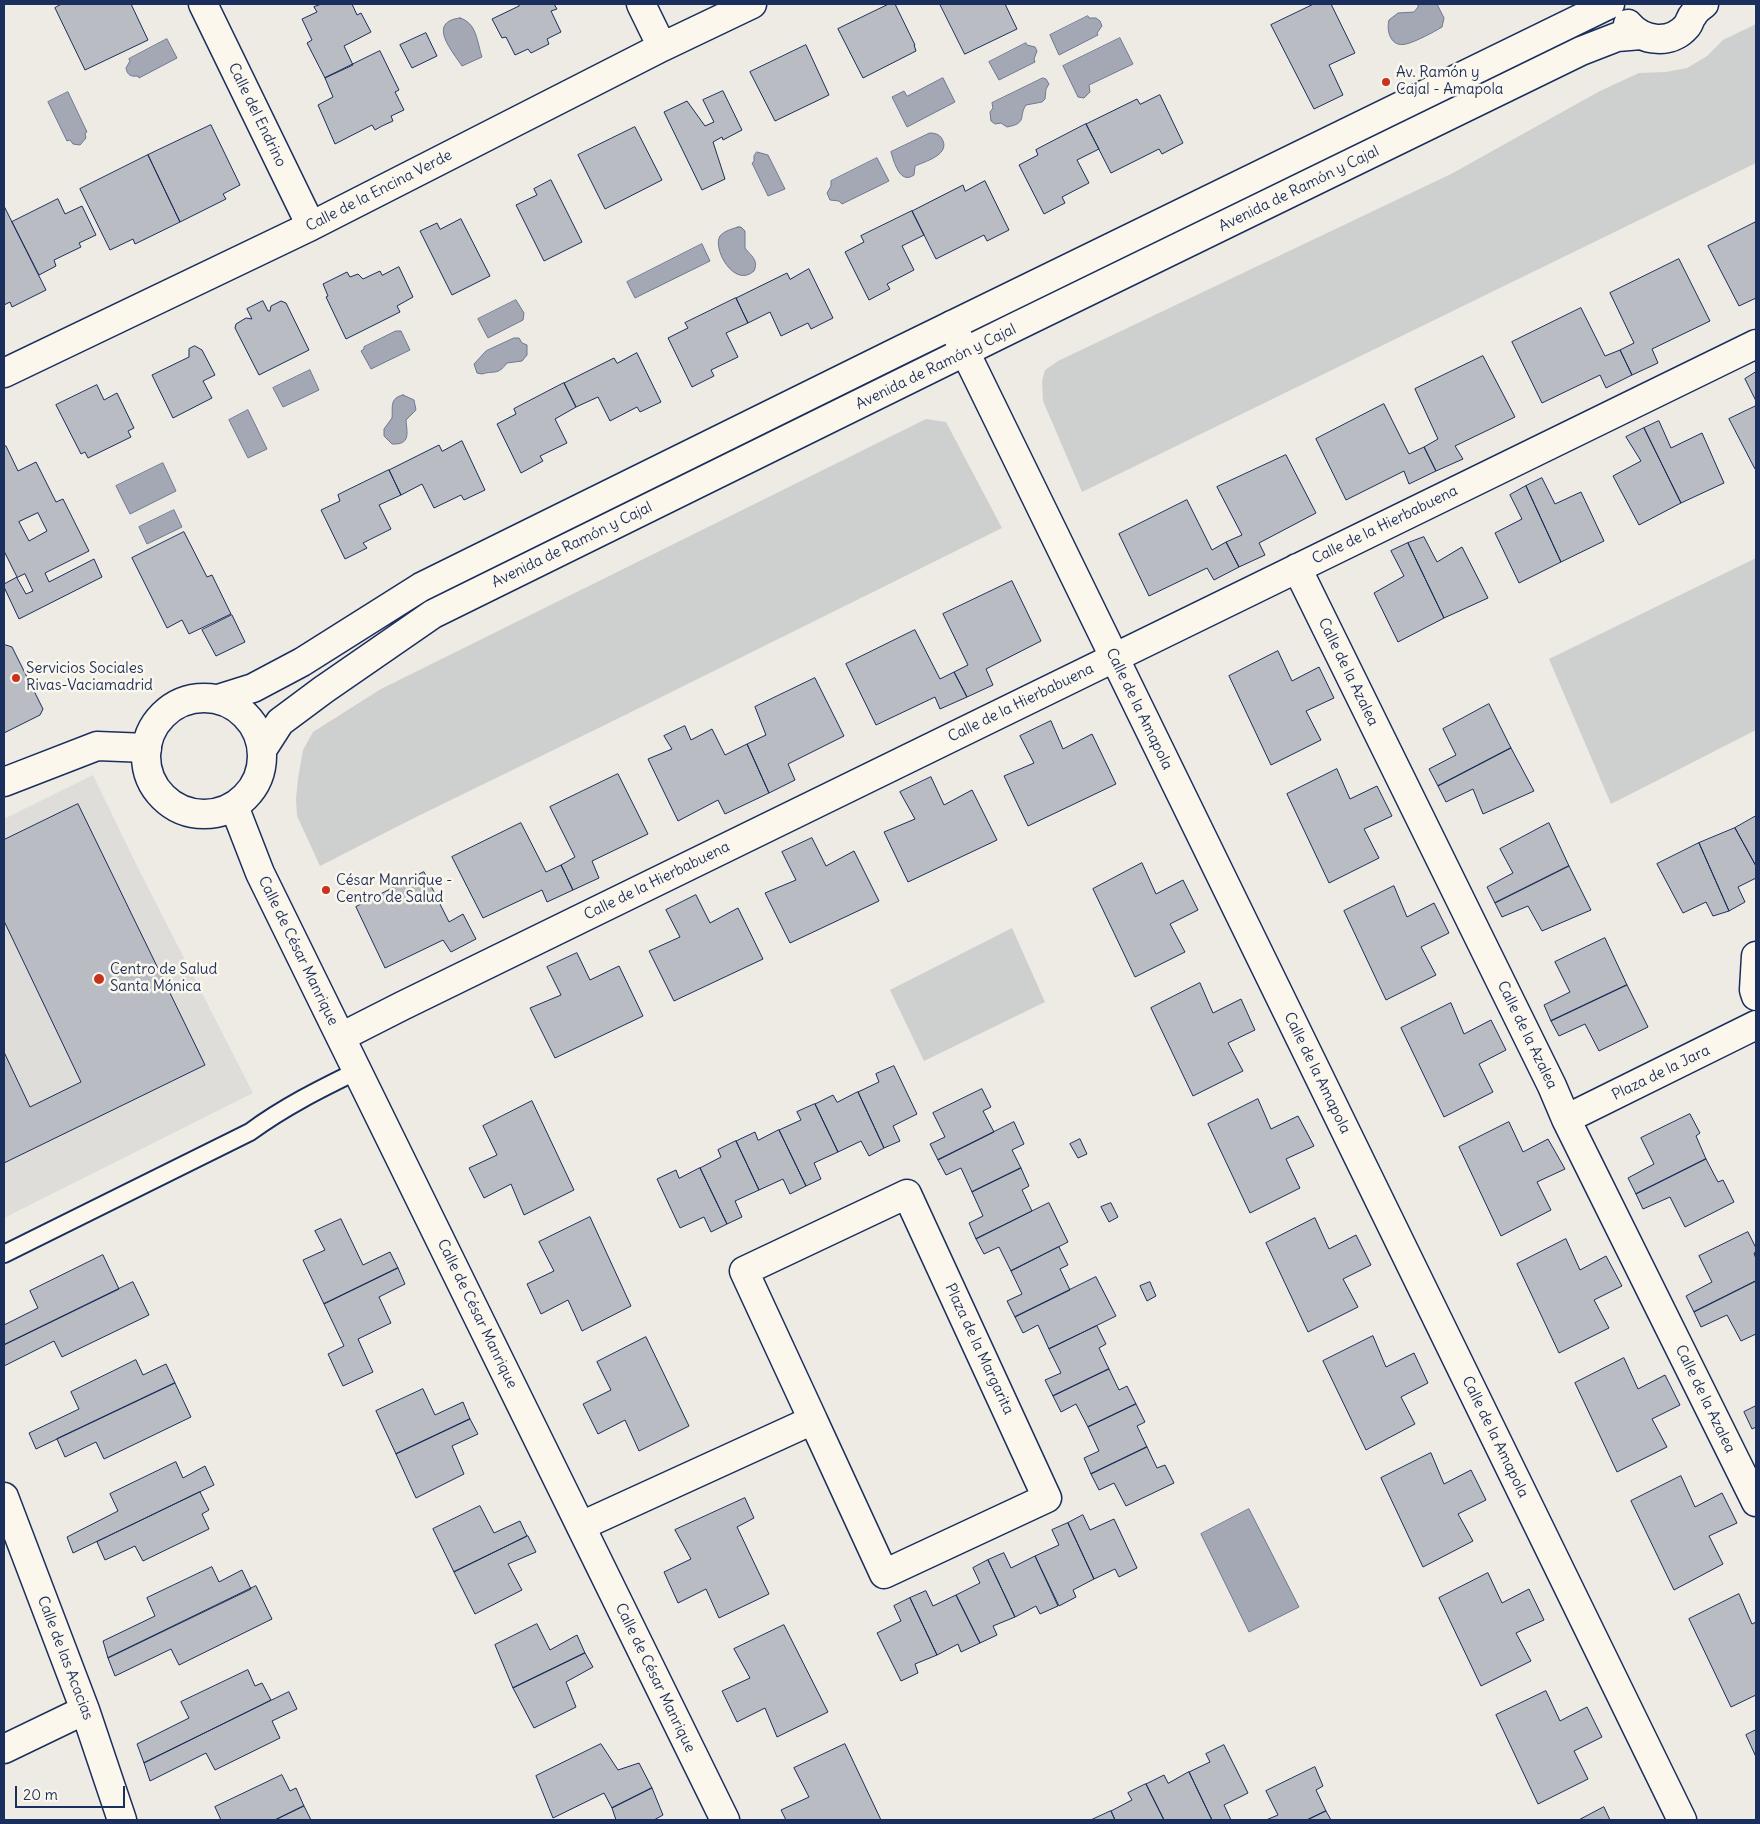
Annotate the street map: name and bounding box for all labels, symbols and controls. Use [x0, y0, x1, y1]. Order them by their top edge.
street label: Calle del Endrino [224, 60, 290, 170]
place label: Av. Ramón y Cajal - Amapola [1396, 64, 1503, 99]
marker: Av. Ramón y Cajal - Amapola [1380, 76, 1392, 88]
street label: Avenida de Ramón y Cajal [1216, 142, 1382, 236]
street label: Calle de la Encina Verde [303, 146, 455, 236]
street label: Avenida de Ramón y Cajal [853, 320, 1019, 414]
street label: Calle de la Hierbabuena [1309, 482, 1461, 568]
street label: Avenida de Ramón y Cajal [489, 498, 655, 592]
street label: Calle de la Azalea [1314, 615, 1382, 729]
street label: Calle de la Amapola [1102, 645, 1176, 773]
place label: Servicios Sociales Rivas-Vaciamadrid [26, 660, 153, 695]
street label: Calle de la Hierbabuena [945, 660, 1097, 746]
marker: Servicios Sociales Rivas-Vaciamadrid [10, 672, 22, 684]
street label: Calle de la Hierbabuena [581, 838, 733, 924]
place label: César Manrique - Centro de Salud [336, 872, 452, 907]
street label: Calle de César Manrique [254, 874, 342, 1028]
marker: César Manrique - Centro de Salud [320, 884, 332, 896]
place label: Centro de Salud Santa Mónica [110, 961, 217, 996]
marker: Centro de Salud Santa Mónica [92, 972, 106, 986]
street label: Calle de la Azalea [1493, 978, 1561, 1092]
street label: Calle de la Amapola [1280, 1009, 1354, 1137]
street label: Plaza de la Jara [1609, 1042, 1713, 1104]
street label: Calle de César Manrique [433, 1237, 521, 1391]
street label: Plaza de la Margarita [941, 1281, 1017, 1417]
street label: Calle de la Azalea [1671, 1342, 1739, 1456]
street label: Calle de la Amapola [1458, 1373, 1532, 1501]
street label: Calle de las Acacias [33, 1593, 97, 1723]
street label: Calle de César Manrique [611, 1601, 699, 1755]
scale bar [18, 1776, 128, 1808]
text: 20 m [23, 1785, 58, 1804]

